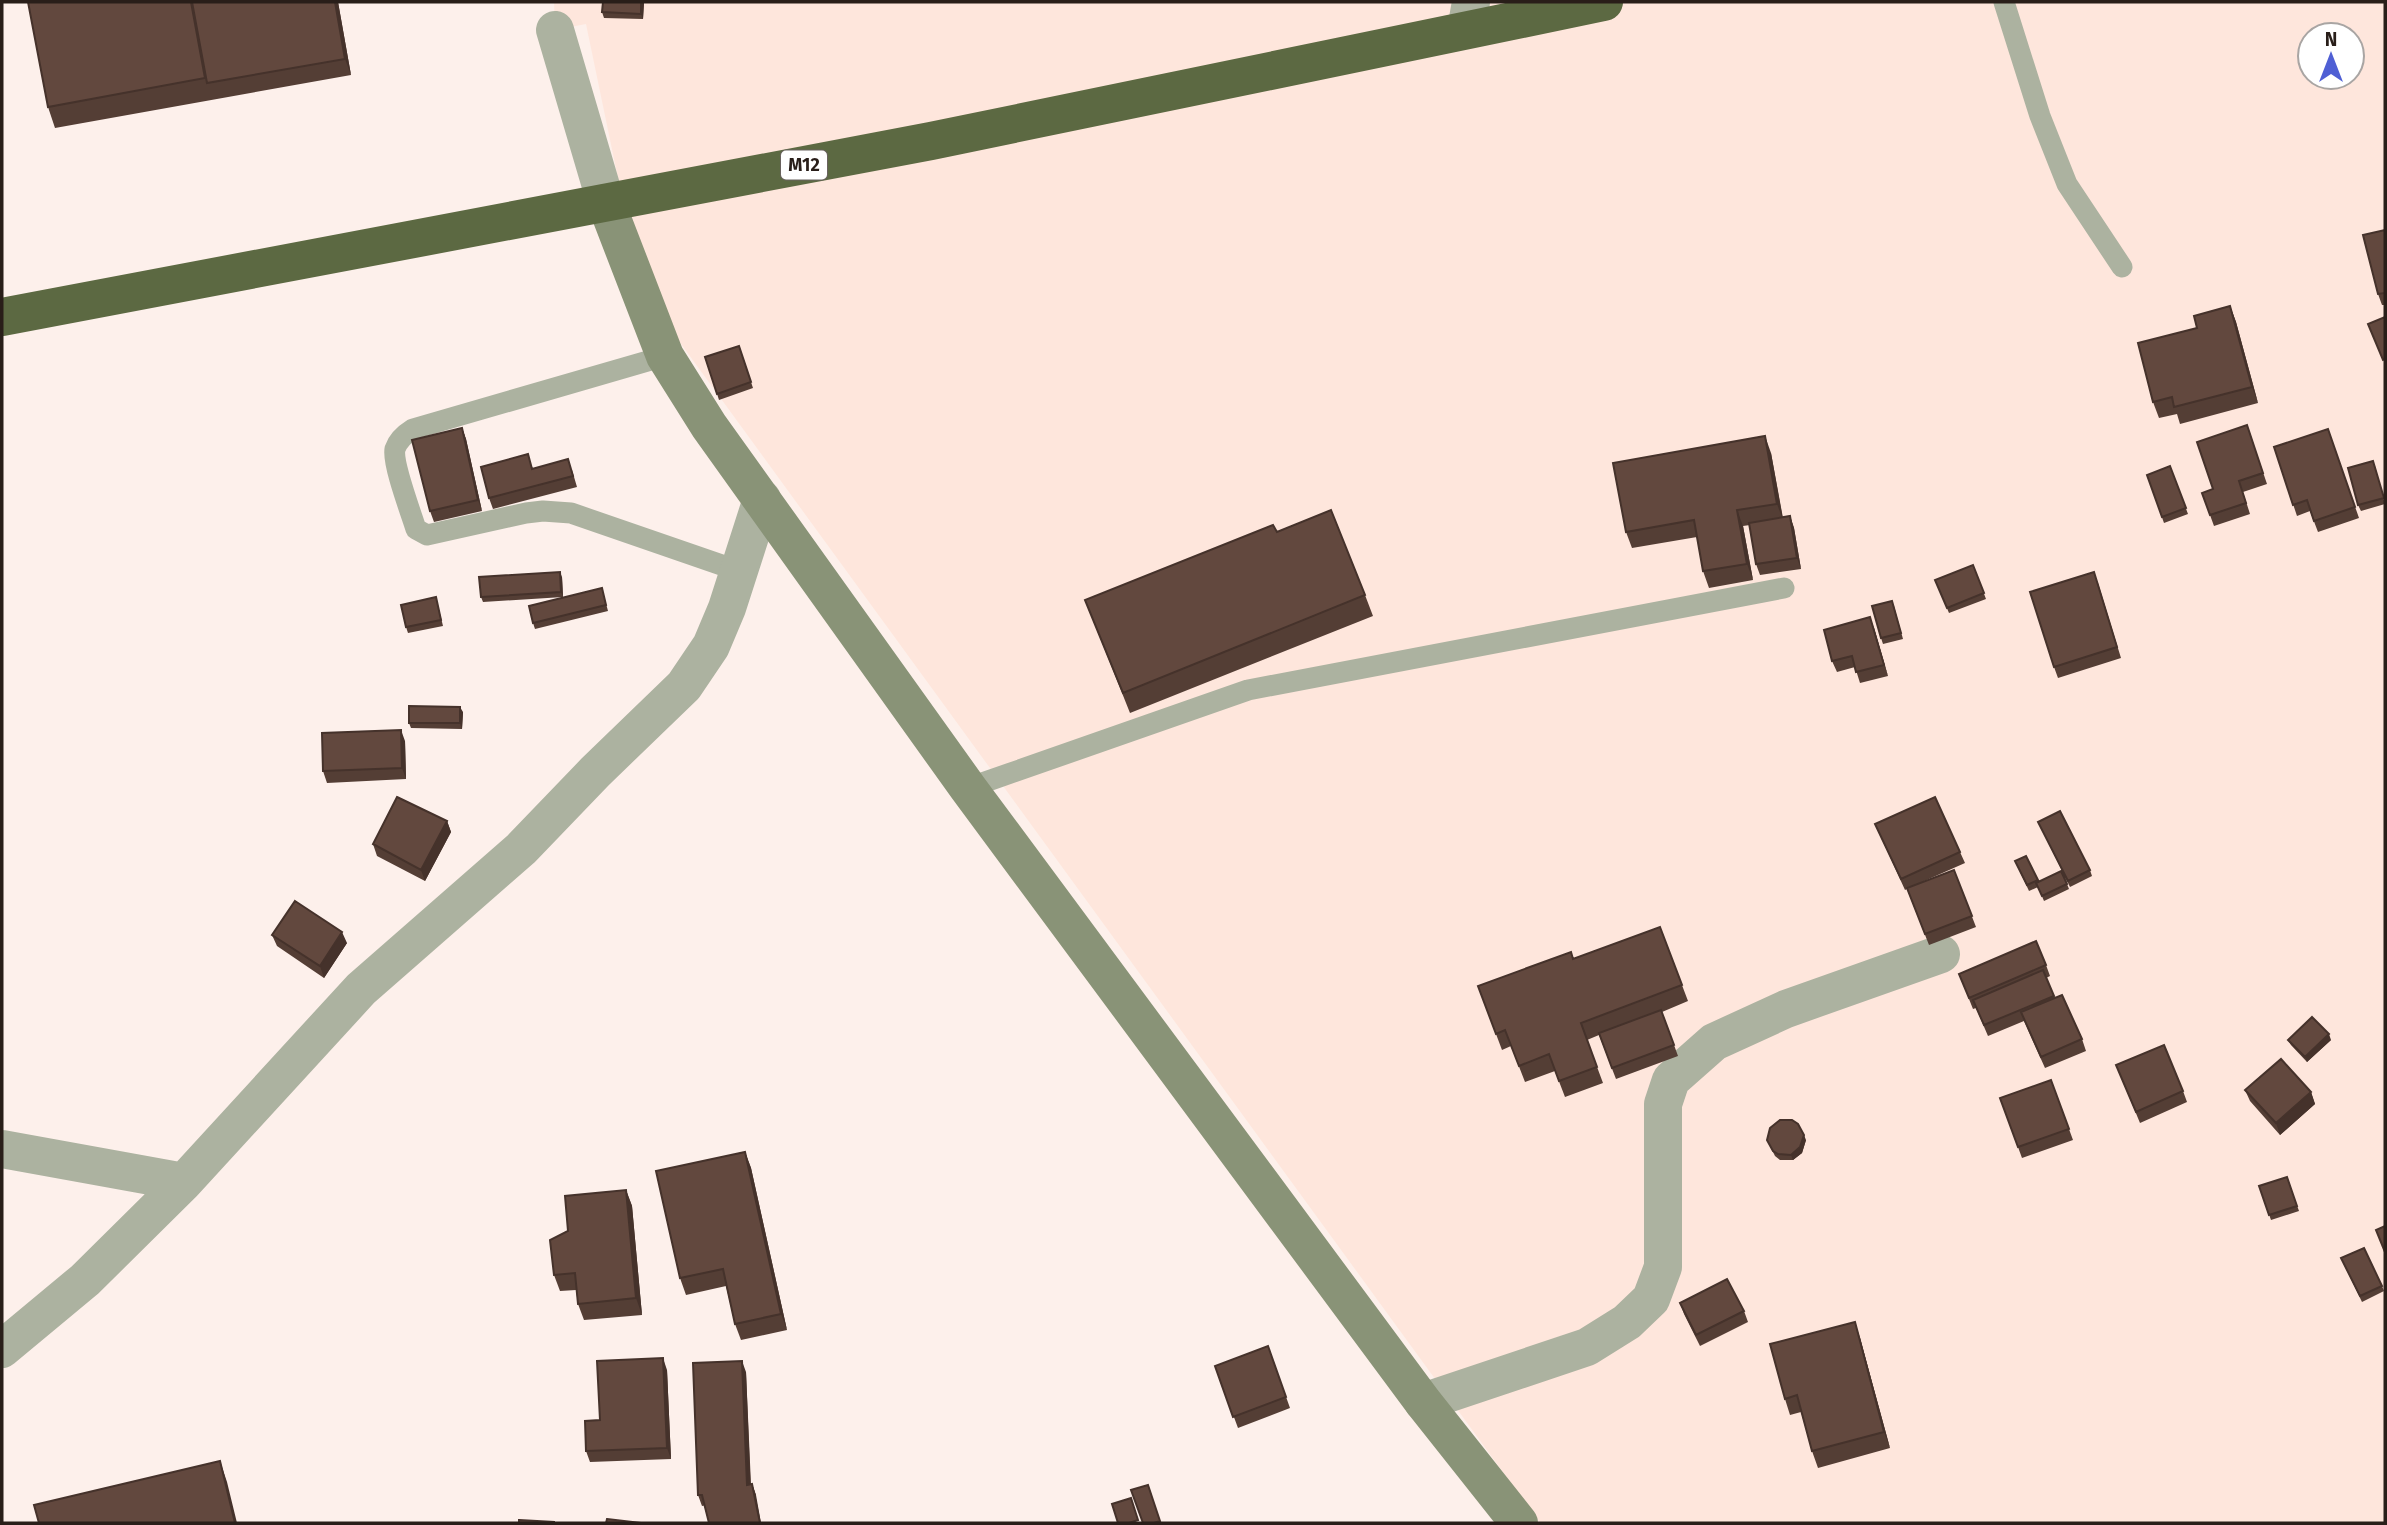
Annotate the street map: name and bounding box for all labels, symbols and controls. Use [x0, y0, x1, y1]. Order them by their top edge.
north arrow [2296, 21, 2366, 91]
text: N [2325, 28, 2337, 51]
road number: M12 [781, 150, 827, 180]

